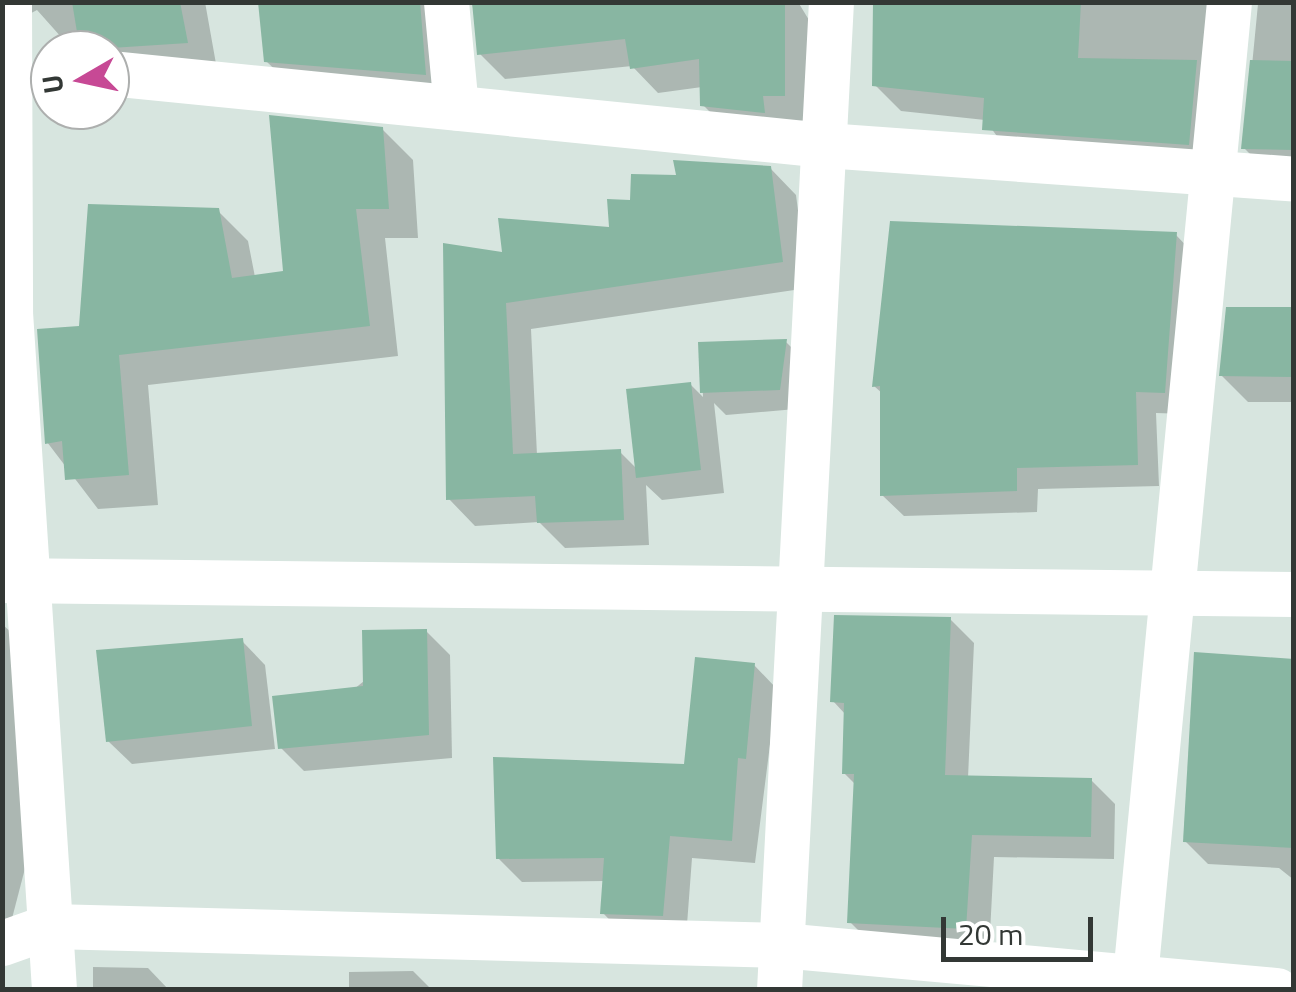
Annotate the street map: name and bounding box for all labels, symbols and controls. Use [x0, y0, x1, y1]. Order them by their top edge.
north arrow [30, 30, 130, 130]
text: U [29, 72, 75, 97]
scale bar [946, 897, 1098, 959]
text: 20 m [958, 911, 1023, 957]

